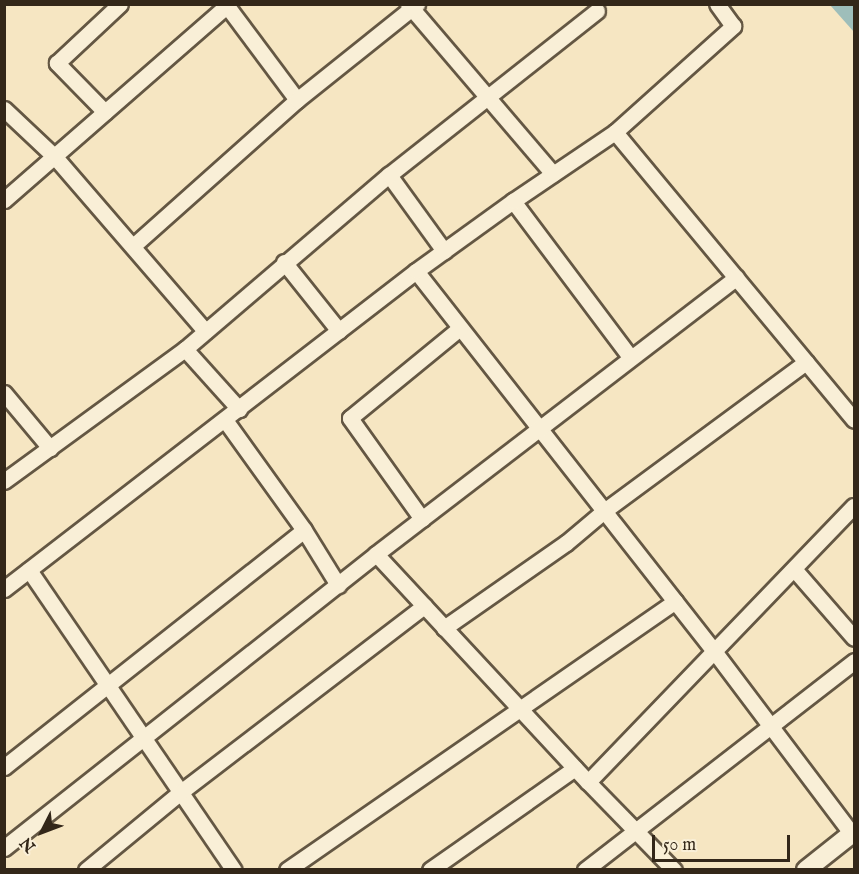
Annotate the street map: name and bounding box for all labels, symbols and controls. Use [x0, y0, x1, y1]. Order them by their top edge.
north arrow [12, 802, 72, 862]
scale bar [655, 823, 793, 861]
text: N [17, 832, 41, 856]
text: 50 m [663, 834, 696, 857]

